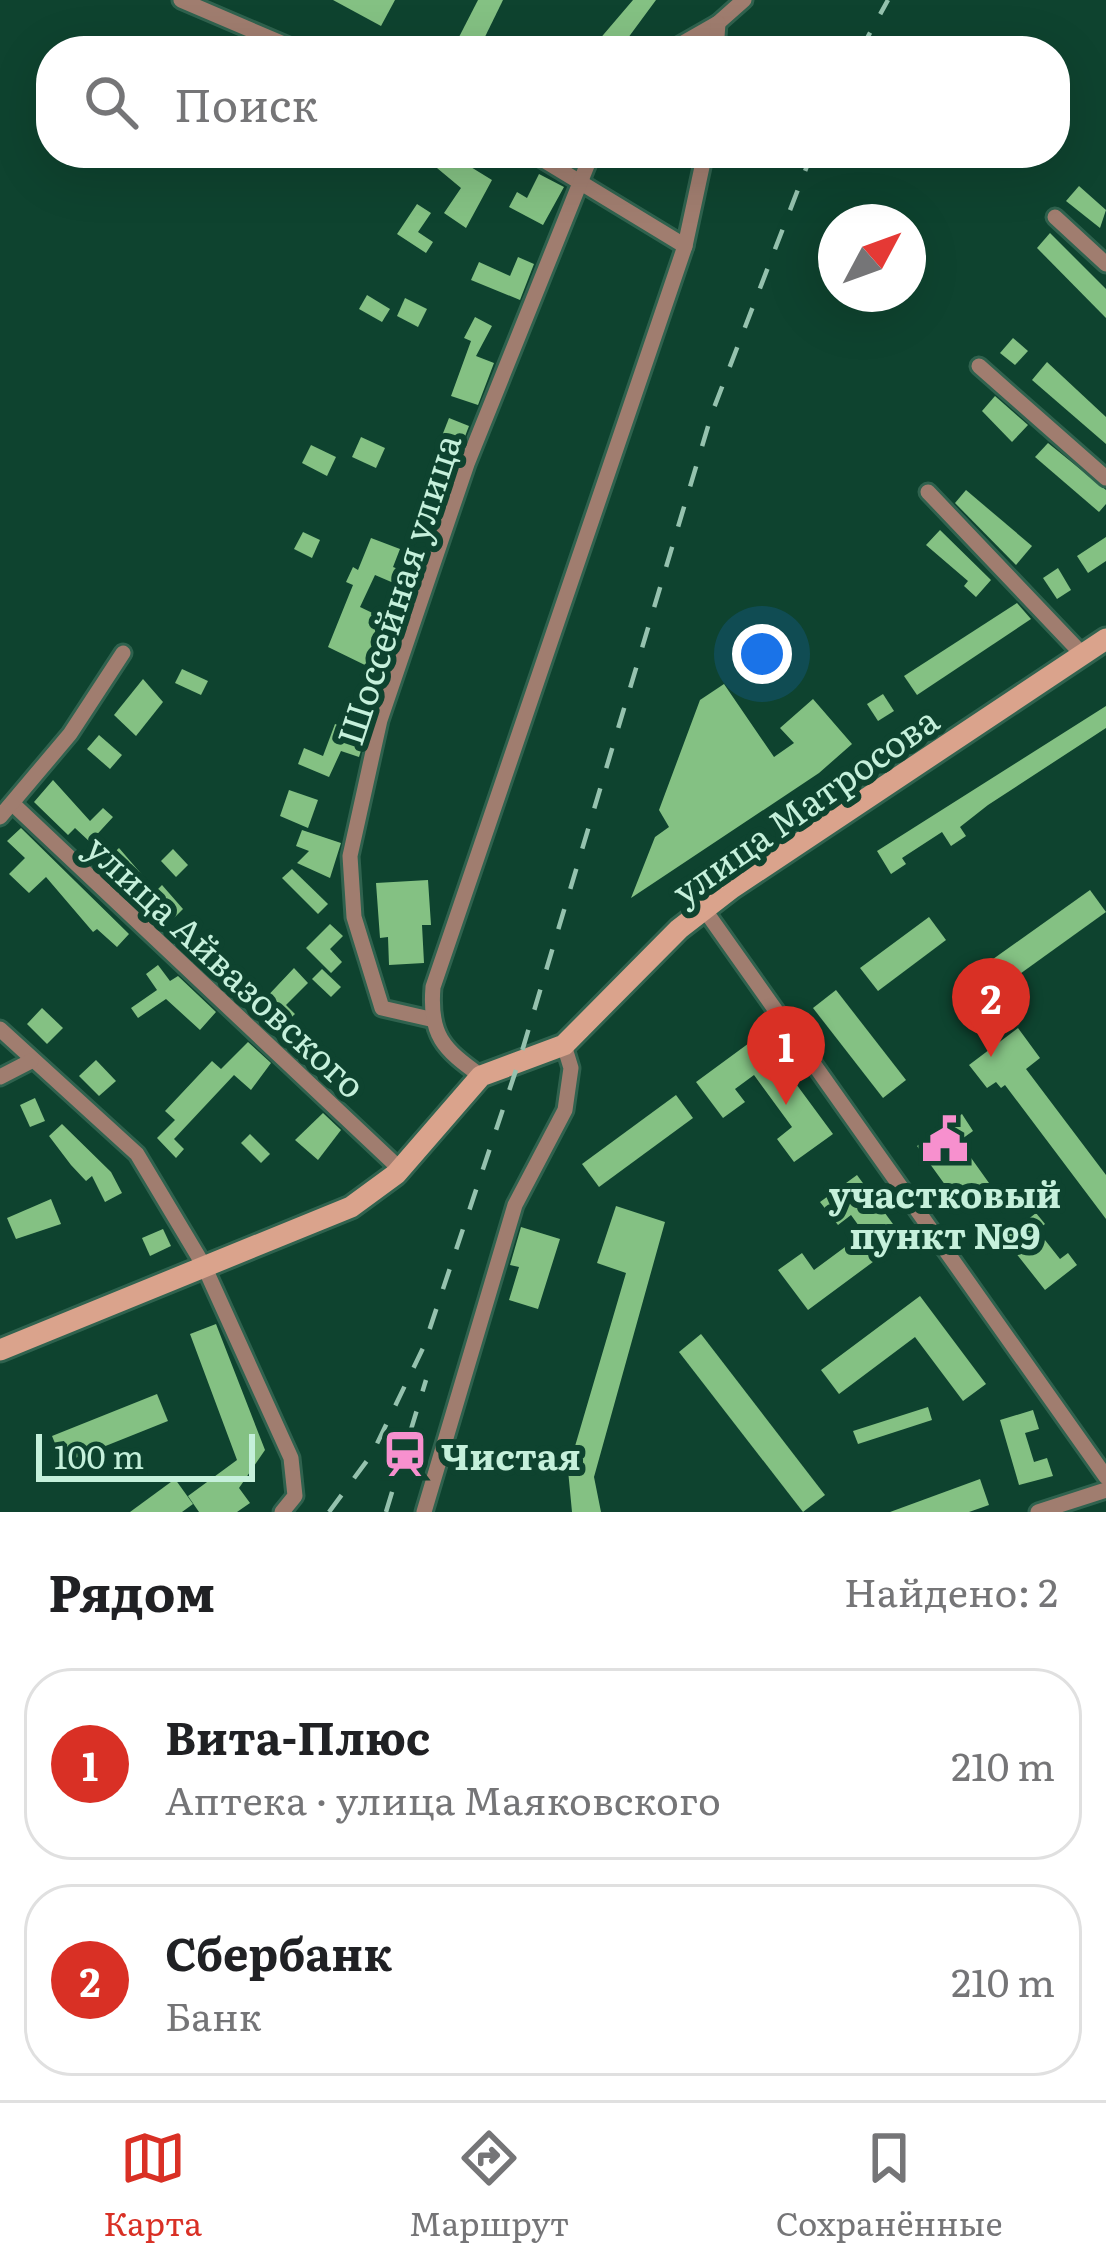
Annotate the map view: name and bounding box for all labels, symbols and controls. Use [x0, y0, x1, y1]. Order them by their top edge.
search box [36, 36, 1070, 168]
icon: search [78, 69, 144, 135]
text: Поиск [174, 69, 318, 136]
north arrow [818, 204, 926, 312]
street label: Шоссейная улица [322, 426, 473, 751]
your location [732, 624, 792, 684]
street label: улица Матросова [660, 692, 949, 916]
street label: улица Айвазовского [75, 821, 379, 1109]
pin: 2 [952, 958, 1030, 1057]
pin: 1 [747, 1006, 825, 1105]
public building icon: участковый пункт №9 [920, 1114, 970, 1164]
place label: участковый пункт №9 [829, 1166, 1061, 1260]
scale bar [36, 1428, 255, 1481]
place label: Чистая [441, 1428, 581, 1481]
station icon: Чистая [380, 1429, 430, 1479]
text: 100 m [54, 1430, 144, 1479]
text: Рядом [48, 1552, 215, 1628]
text: Найдено: 2 [844, 1561, 1058, 1619]
text: Вита-Плюс [165, 1702, 430, 1769]
text: 1 [82, 1735, 98, 1793]
text: 210 m [951, 1735, 1055, 1793]
text: Аптека · улица Маяковского [165, 1769, 721, 1827]
text: Сбербанк [165, 1918, 392, 1985]
text: 2 [80, 1951, 100, 2009]
text: 210 m [951, 1951, 1055, 2009]
text: Банк [165, 1985, 262, 2043]
tab: Карта [103, 2125, 202, 2246]
tab: Маршрут [409, 2125, 569, 2246]
tab: Сохранённые [776, 2125, 1003, 2246]

